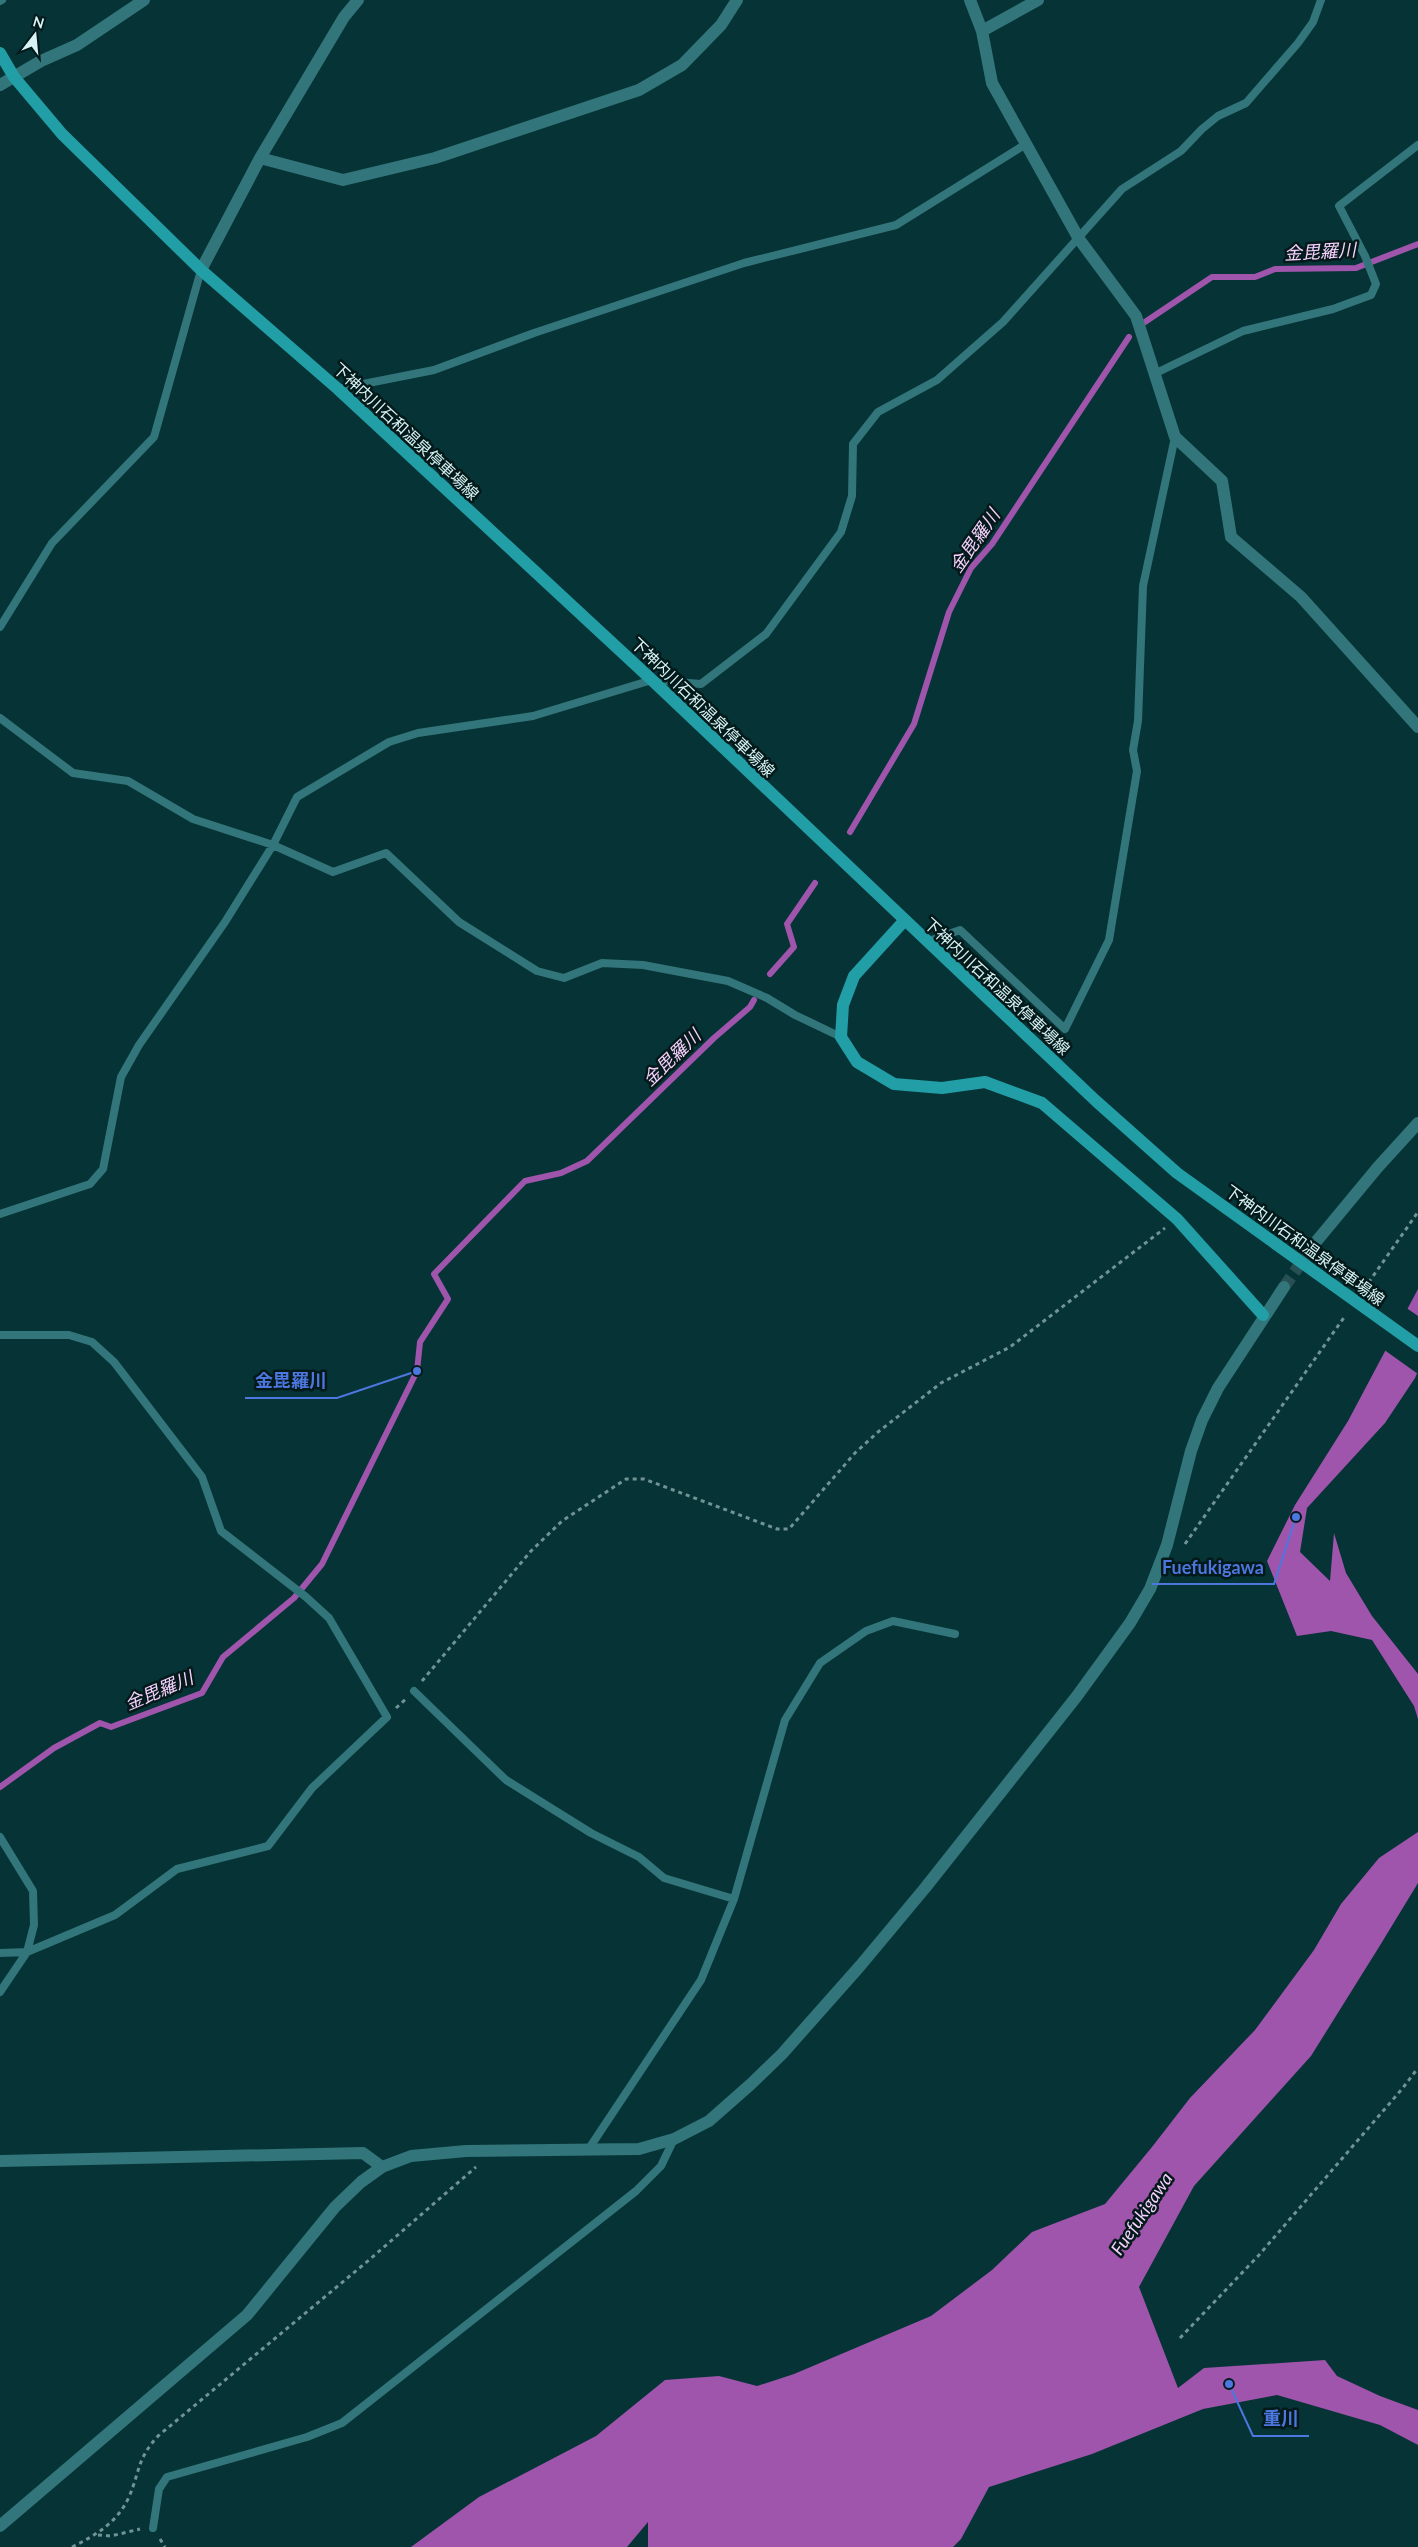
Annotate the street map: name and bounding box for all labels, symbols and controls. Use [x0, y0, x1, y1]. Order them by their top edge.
north arrow [10, 10, 60, 60]
text: N [31, 12, 46, 32]
water label: 金毘羅川 [1283, 238, 1358, 264]
street label: 下神内川石和温泉停車場線 [330, 358, 483, 503]
water label: 金毘羅川 [945, 503, 1005, 576]
street label: 下神内川石和温泉停車場線 [628, 633, 779, 780]
street label: 下神内川石和温泉停車場線 [921, 913, 1074, 1058]
water label: 金毘羅川 [638, 1023, 706, 1090]
street label: 下神内川石和温泉停車場線 [1222, 1180, 1389, 1309]
callout: 金毘羅川 [245, 1365, 337, 1398]
text: 金毘羅川 [255, 1369, 327, 1391]
callout: Fuefukigawa [1152, 1551, 1274, 1584]
text: Fuefukigawa [1162, 1556, 1264, 1578]
water label: 金毘羅川 [121, 1665, 198, 1714]
water label: Fuefukigawa [1106, 2168, 1177, 2259]
callout: 重川 [1253, 2403, 1309, 2436]
text: 重川 [1263, 2407, 1299, 2429]

